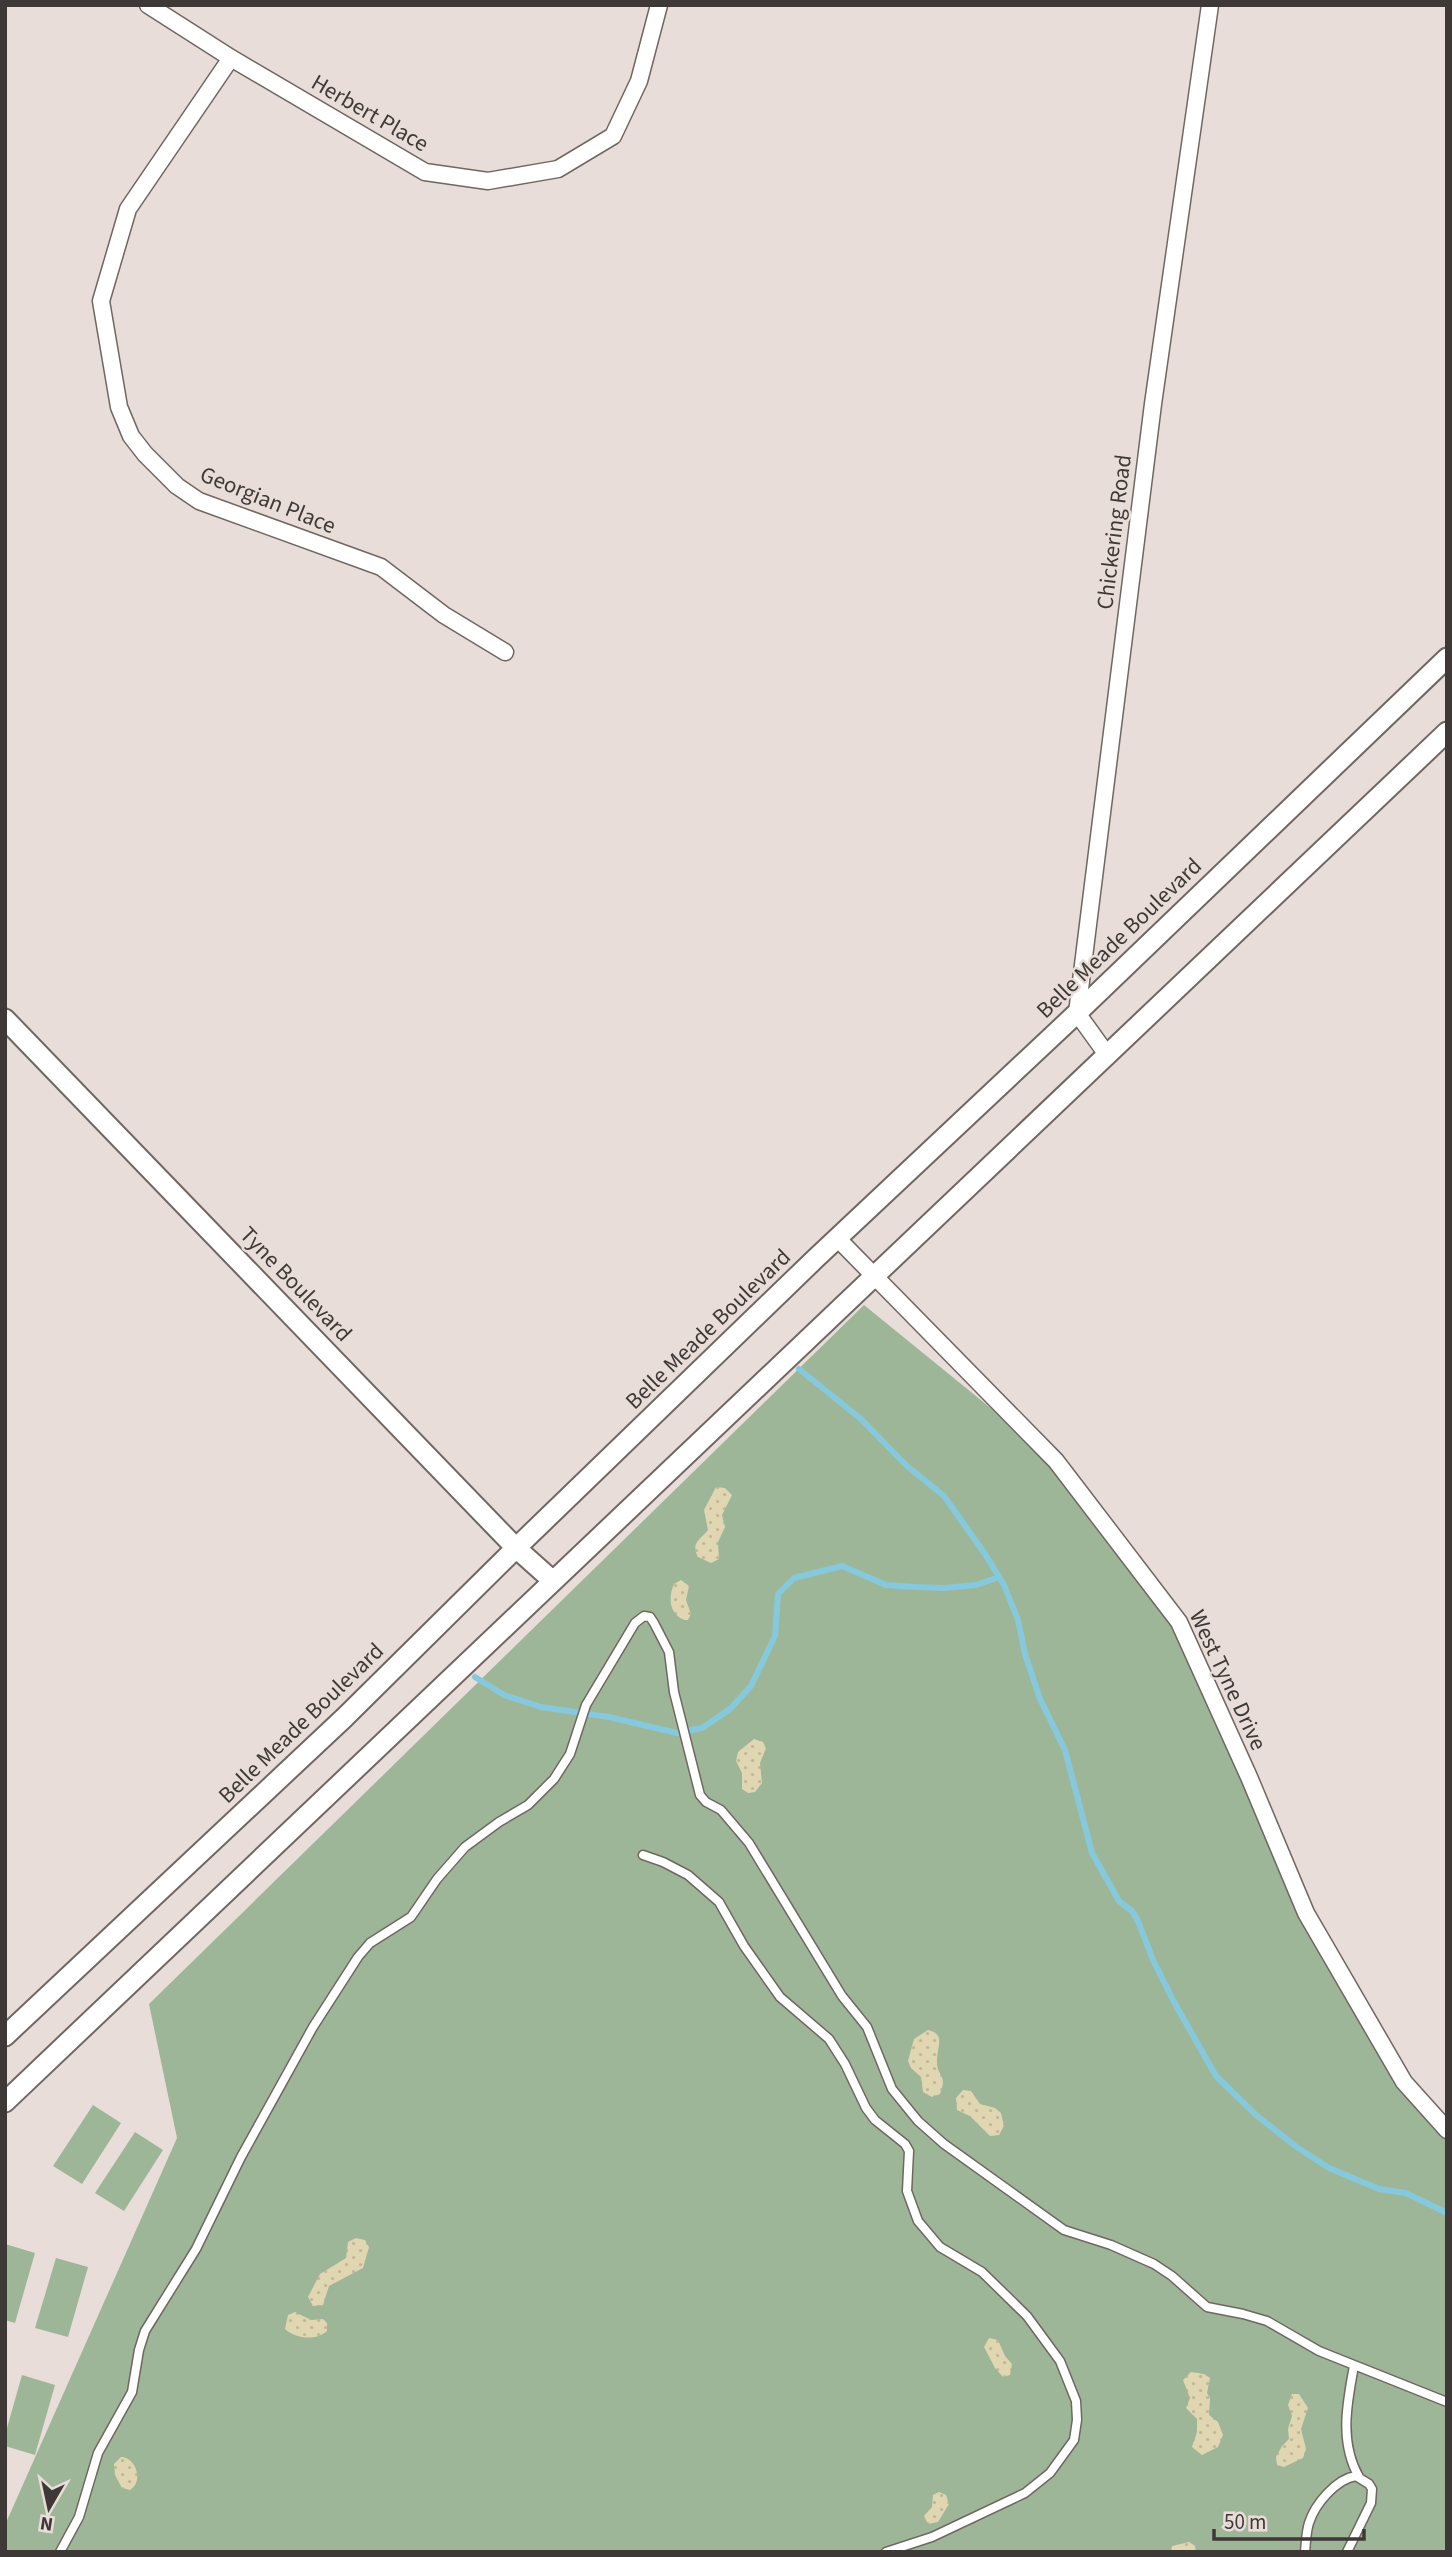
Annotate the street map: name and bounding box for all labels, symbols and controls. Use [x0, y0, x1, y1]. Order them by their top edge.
street label: Herbert Place [305, 66, 435, 160]
street label: Chickering Road [1088, 453, 1140, 611]
street label: Georgian Place [195, 458, 341, 542]
street label: Belle Meade Boulevard [1029, 850, 1209, 1026]
street label: Tyne Boulevard [232, 1219, 360, 1349]
street label: Belle Meade Boulevard [618, 1241, 798, 1417]
street label: West Tyne Drive [1181, 1604, 1275, 1756]
street label: Belle Meade Boulevard [211, 1635, 391, 1811]
north arrow [14, 2473, 84, 2543]
scale bar [1214, 2498, 1364, 2542]
text: 50 m [1224, 2507, 1266, 2537]
text: N [38, 2509, 55, 2538]

